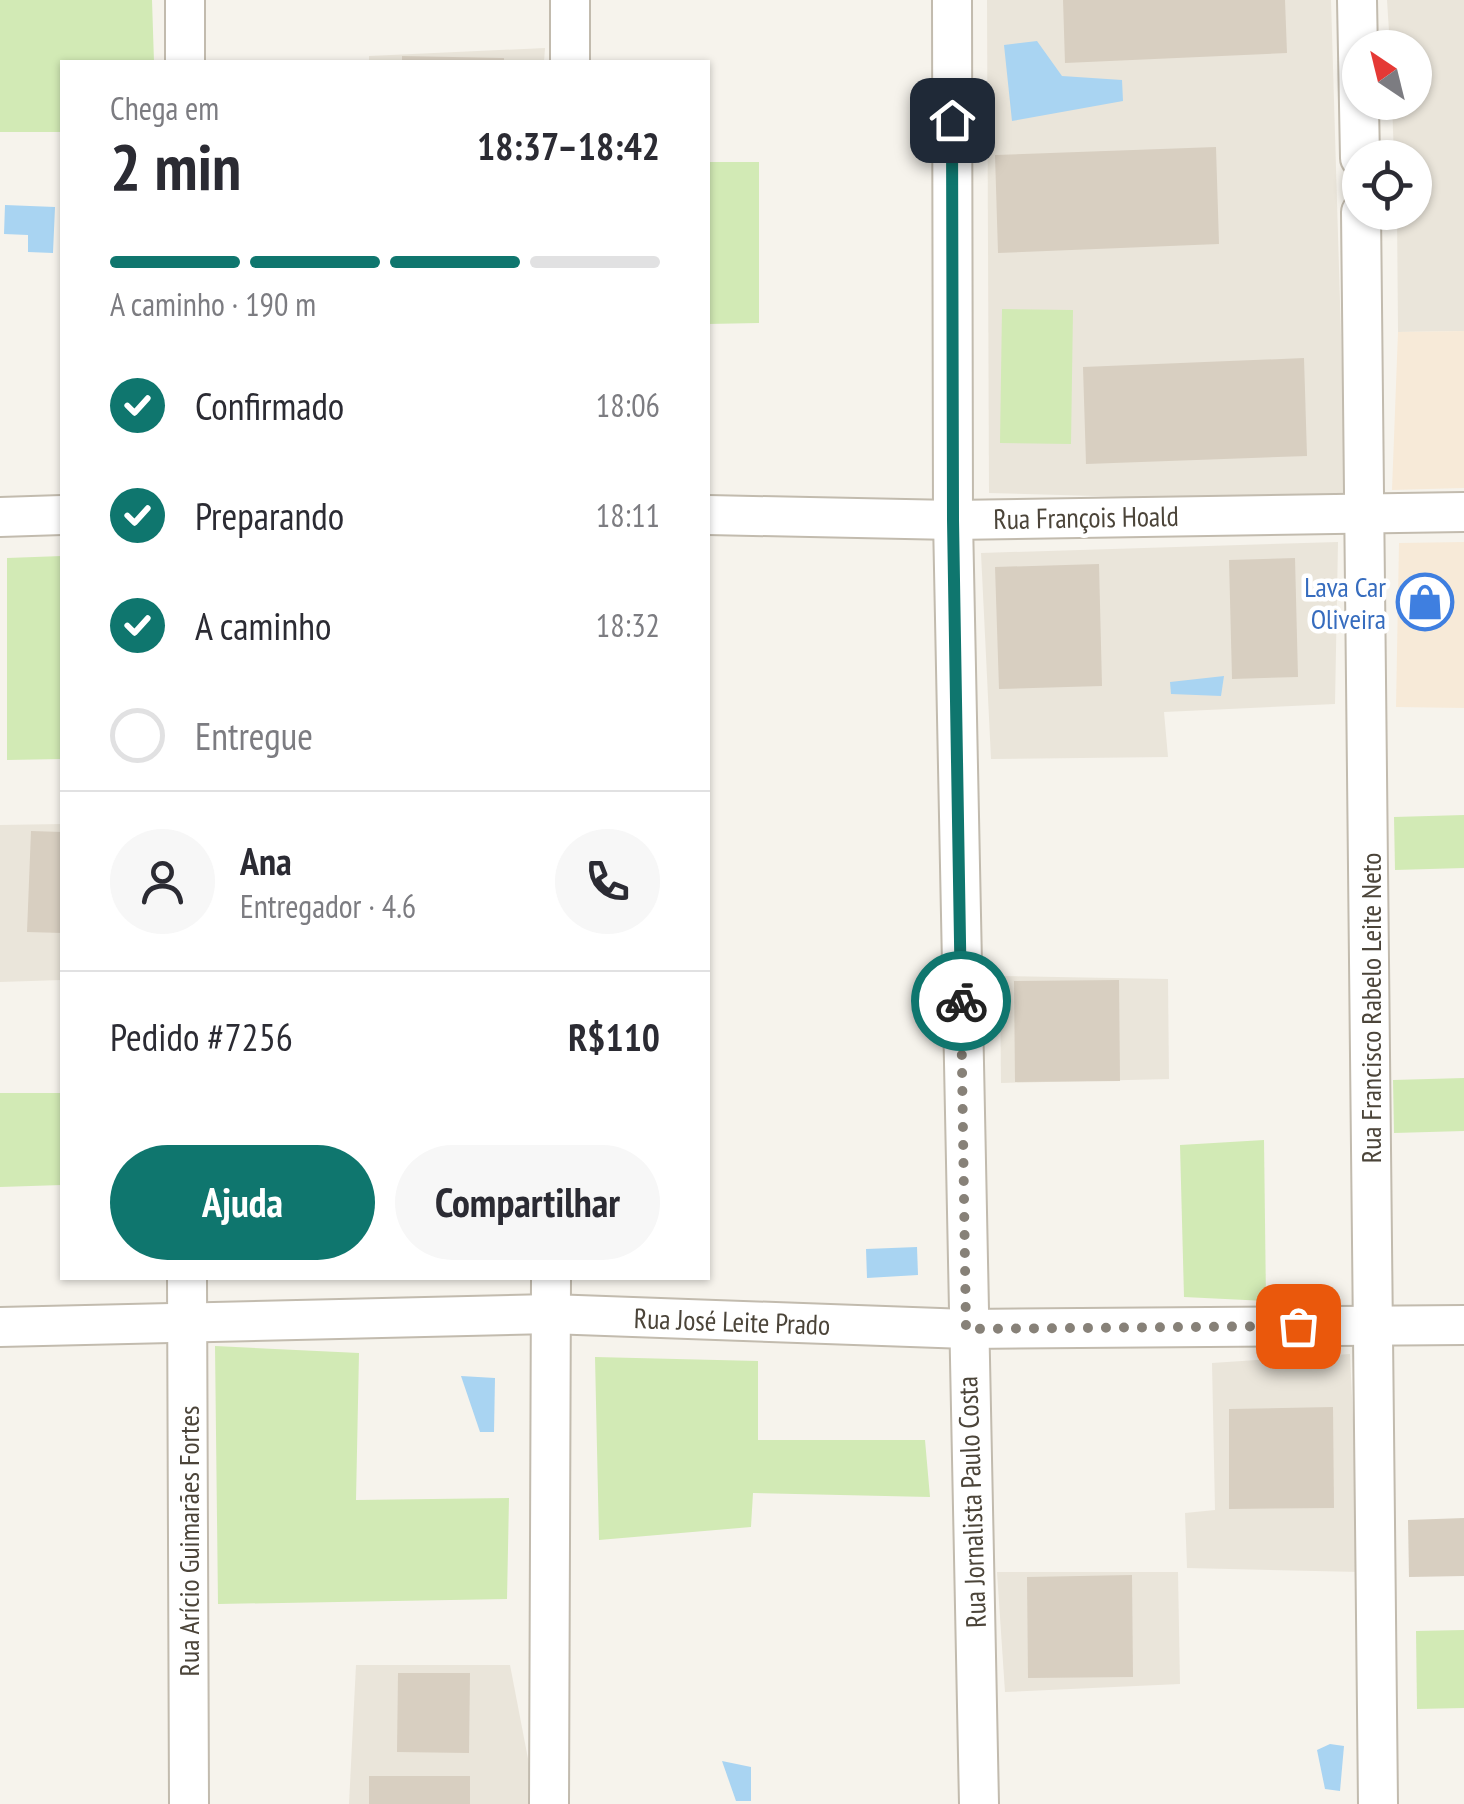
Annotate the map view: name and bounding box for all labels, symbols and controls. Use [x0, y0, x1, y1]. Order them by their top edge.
north arrow [1342, 30, 1432, 120]
map controls [1342, 30, 1432, 230]
pin [910, 78, 995, 163]
text: Chega em [110, 87, 219, 129]
icon: home [925, 93, 980, 148]
text: 18:37–18:42 [477, 121, 660, 170]
text: 2 min [110, 124, 241, 208]
button: locate [1342, 140, 1432, 230]
text: A caminho · 190 m [110, 283, 316, 325]
icon: check [110, 378, 165, 433]
text: Confirmado [195, 381, 344, 430]
text: 18:06 [596, 384, 660, 426]
icon: check [110, 488, 165, 543]
text: Preparando [195, 491, 344, 540]
text: 18:11 [596, 494, 660, 536]
street label: Rua François Hoald [993, 497, 1179, 537]
place label: Lava Car Oliveira [1304, 568, 1386, 637]
shop icon: Lava Car Oliveira [1395, 572, 1455, 632]
icon: check [110, 598, 165, 653]
text: A caminho [195, 601, 331, 650]
text: 18:32 [596, 604, 660, 646]
text: Entregue [195, 711, 313, 760]
button: person [110, 829, 215, 934]
button: phone [555, 829, 660, 934]
text: Ana [240, 836, 292, 885]
street label: Rua Francisco Rabelo Leite Neto [1352, 853, 1389, 1163]
text: Entregador · 4.6 [240, 885, 416, 927]
courier [911, 951, 1011, 1051]
icon: bike [934, 974, 989, 1029]
text: Pedido #7256 [110, 1012, 293, 1061]
text: R$110 [568, 1012, 660, 1061]
button: Ajuda [110, 1145, 375, 1260]
button: Compartilhar [395, 1145, 660, 1260]
pin [1256, 1284, 1341, 1369]
street label: Rua José Leite Prado [633, 1299, 831, 1343]
icon: bag [1271, 1299, 1326, 1354]
street label: Rua Jornalista Paulo Costa [948, 1375, 994, 1629]
street label: Rua Arício Guimarães Fortes [170, 1406, 207, 1676]

